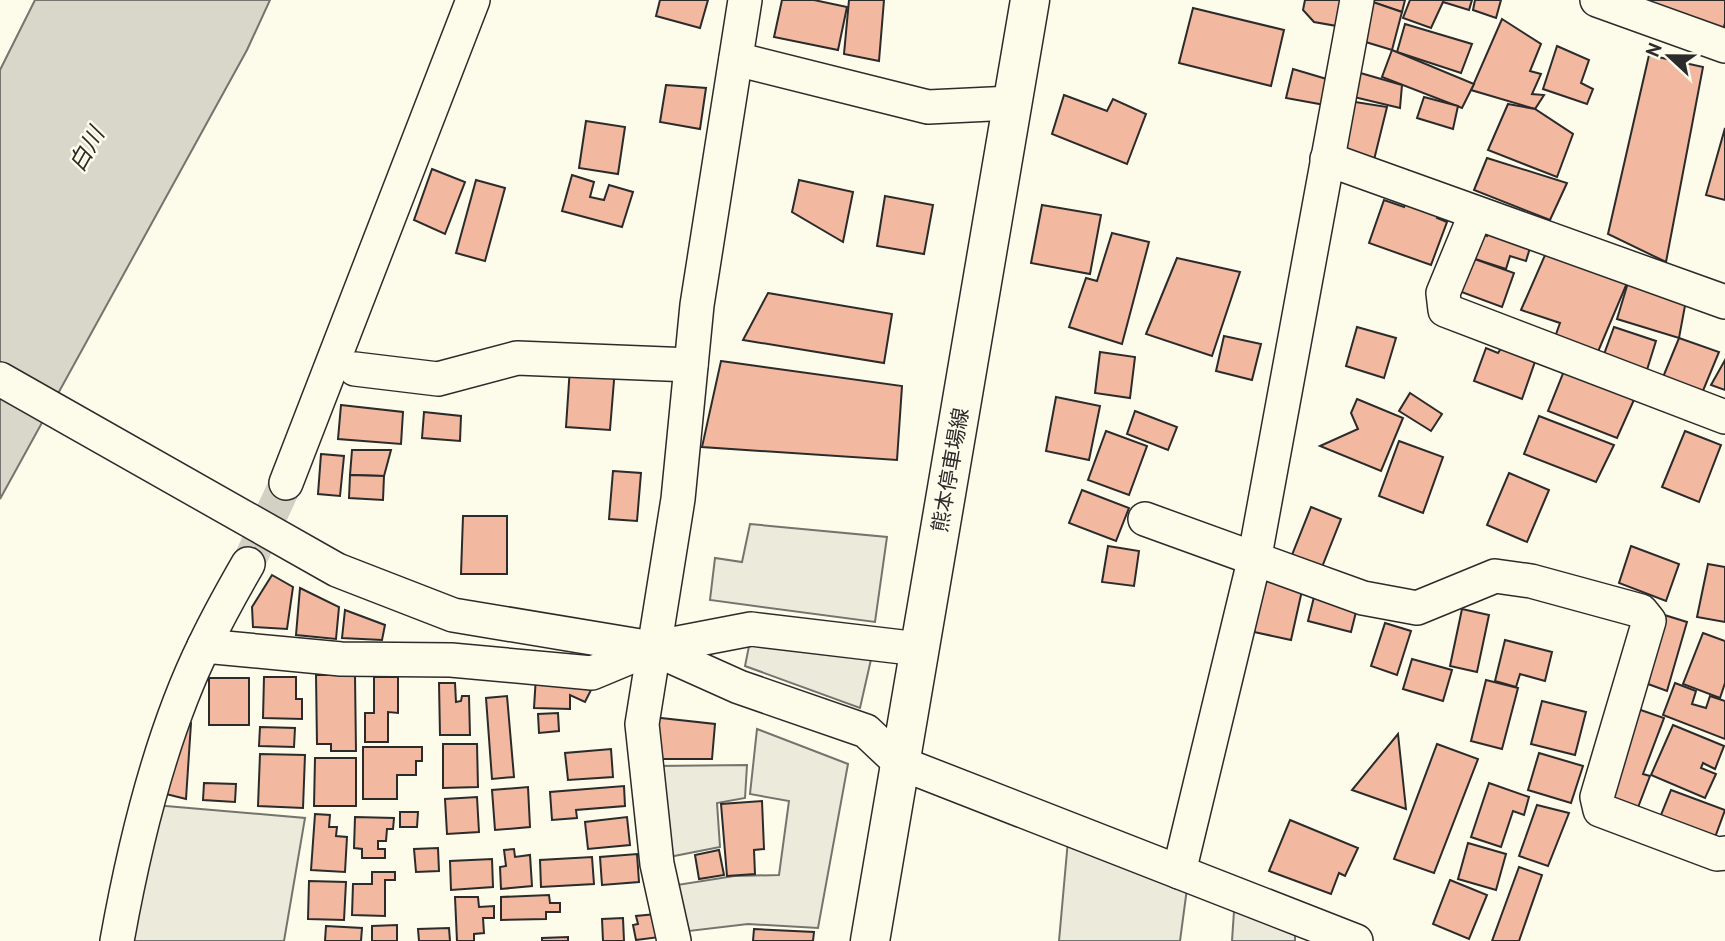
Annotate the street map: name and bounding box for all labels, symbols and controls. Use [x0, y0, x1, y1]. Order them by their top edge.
north arrow [1634, 21, 1704, 91]
text: N [1640, 39, 1667, 60]
water label: 白川 [62, 119, 112, 176]
street label: 熊本停車場線 [926, 406, 974, 534]

